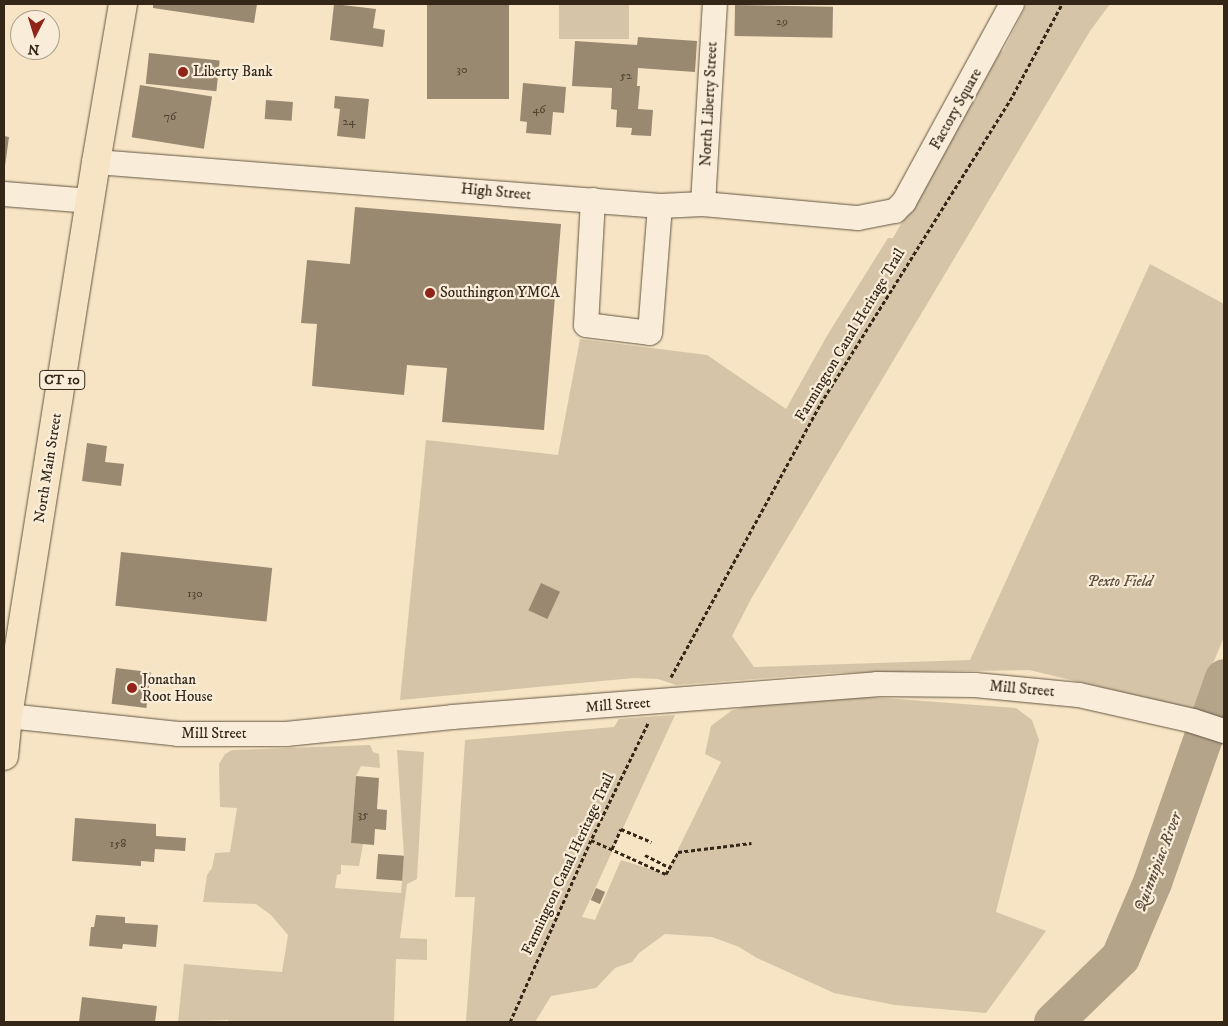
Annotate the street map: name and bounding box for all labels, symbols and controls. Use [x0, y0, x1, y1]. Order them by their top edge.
north arrow [10, 10, 60, 60]
house number: 29 [776, 15, 788, 29]
text: N [27, 39, 40, 58]
street label: North Liberty Street [697, 41, 721, 167]
place label: Liberty Bank [193, 63, 273, 81]
house number: 30 [457, 63, 467, 77]
street label: Factory Square [926, 65, 986, 153]
marker: Liberty Bank [177, 66, 189, 78]
house number: 52 [620, 69, 632, 83]
house number: 46 [532, 103, 546, 117]
house number: 76 [164, 110, 176, 124]
house number: 24 [343, 115, 355, 129]
street label: High Street [460, 180, 532, 204]
street label: Farmington Canal Heritage Trail [791, 245, 909, 425]
place label: Southington YMCA [440, 284, 560, 302]
marker: Southington YMCA [424, 287, 436, 299]
road number: CT 10 [38, 368, 86, 392]
street label: North Main Street [30, 412, 66, 524]
park label: Pexto Field [1087, 573, 1153, 591]
house number: 130 [187, 587, 203, 601]
place label: Jonathan Root House [142, 670, 213, 705]
street label: Mill Street [989, 677, 1055, 701]
marker: Jonathan Root House [126, 682, 138, 694]
street label: Mill Street [585, 694, 651, 716]
street label: Mill Street [181, 725, 247, 743]
street label: Farmington Canal Heritage Trail [518, 770, 618, 958]
house number: 35 [358, 808, 368, 822]
water label: Quinnipiac River [1130, 810, 1186, 914]
house number: 158 [110, 837, 126, 851]

